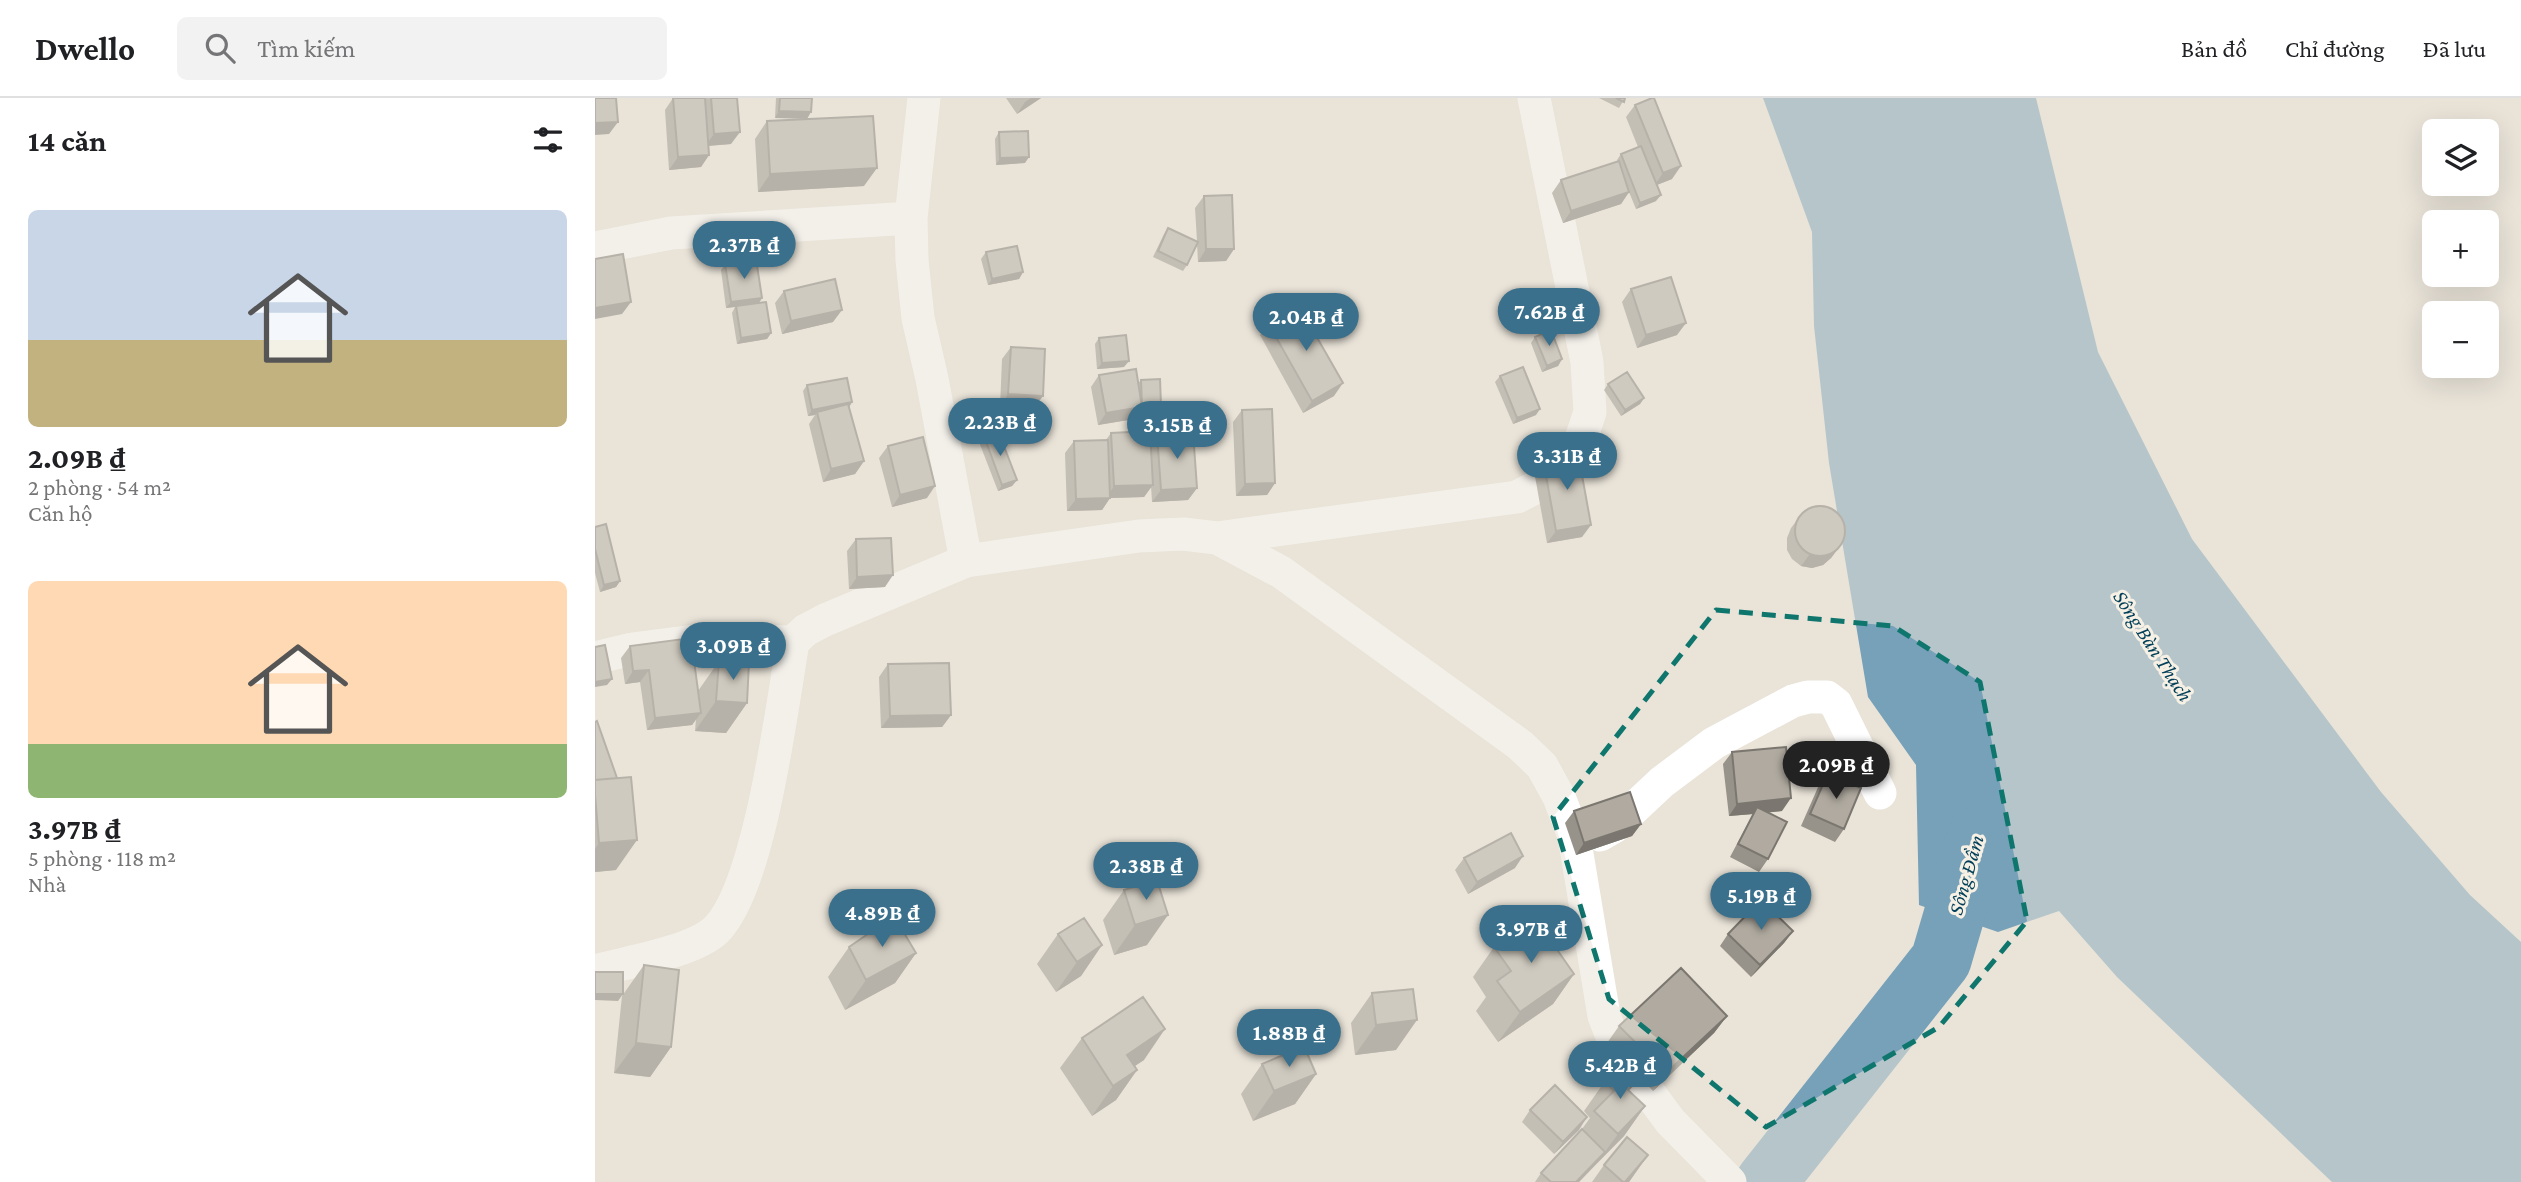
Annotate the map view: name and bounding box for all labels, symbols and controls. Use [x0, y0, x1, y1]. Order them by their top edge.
search box [177, 17, 667, 80]
icon: search [201, 29, 239, 67]
text: Dwello [35, 30, 135, 67]
text: Tìm kiếm [257, 34, 355, 63]
text: Bản đồ [2181, 35, 2247, 62]
text: Chỉ đường [2285, 35, 2385, 62]
text: Đã lưu [2423, 35, 2486, 62]
map controls [2422, 119, 2499, 378]
button: layers [2422, 119, 2499, 196]
icon: filters [529, 121, 567, 159]
text: 14 căn [28, 124, 106, 157]
button: + [2422, 210, 2499, 287]
pin: 2.37B ₫ [679, 222, 809, 281]
text: 2.37B ₫ [709, 231, 779, 257]
icon: home [235, 255, 361, 381]
pin: 7.62B ₫ [1484, 288, 1614, 348]
pin: 2.04B ₫ [1241, 294, 1371, 353]
text: 7.62B ₫ [1514, 298, 1584, 324]
button: − [2422, 301, 2499, 378]
text: 2.04B ₫ [1269, 303, 1343, 329]
pin: 2.23B ₫ [935, 398, 1065, 458]
pin: 3.15B ₫ [1112, 402, 1242, 461]
text: 2.23B ₫ [964, 408, 1036, 434]
text: 3.15B ₫ [1143, 411, 1211, 437]
pin: 3.31B ₫ [1502, 432, 1632, 492]
text: 2.09B ₫ [28, 441, 125, 474]
text: 3.31B ₫ [1533, 442, 1601, 468]
text: 2 phòng · 54 m² [28, 474, 171, 500]
text: Căn hộ [28, 500, 93, 526]
water label: Sông Bàn Thạch [2108, 586, 2198, 706]
pin: 3.09B ₫ [668, 622, 798, 682]
icon: home [235, 626, 361, 752]
text: 3.09B ₫ [696, 632, 770, 658]
pin: 2.09B ₫ [1771, 742, 1901, 801]
text: 2.09B ₫ [1799, 751, 1873, 777]
text: 3.97B ₫ [28, 812, 121, 845]
water label: Sông Đầm [1943, 832, 1989, 918]
pin: 2.38B ₫ [1081, 842, 1211, 902]
text: 5 phòng · 118 m² [28, 845, 176, 871]
text: 2.38B ₫ [1109, 852, 1183, 878]
text: Nhà [28, 871, 66, 897]
pin: 5.19B ₫ [1696, 872, 1826, 932]
text: 5.19B ₫ [1726, 882, 1796, 908]
pin: 4.89B ₫ [817, 890, 947, 949]
text: 4.89B ₫ [844, 899, 920, 925]
pin: 3.97B ₫ [1466, 906, 1596, 965]
text: 3.97B ₫ [1495, 915, 1567, 941]
pin: 1.88B ₫ [1224, 1010, 1354, 1069]
text: 1.88B ₫ [1253, 1019, 1325, 1045]
pin: 5.42B ₫ [1555, 1042, 1685, 1101]
text: 5.42B ₫ [1584, 1051, 1656, 1077]

